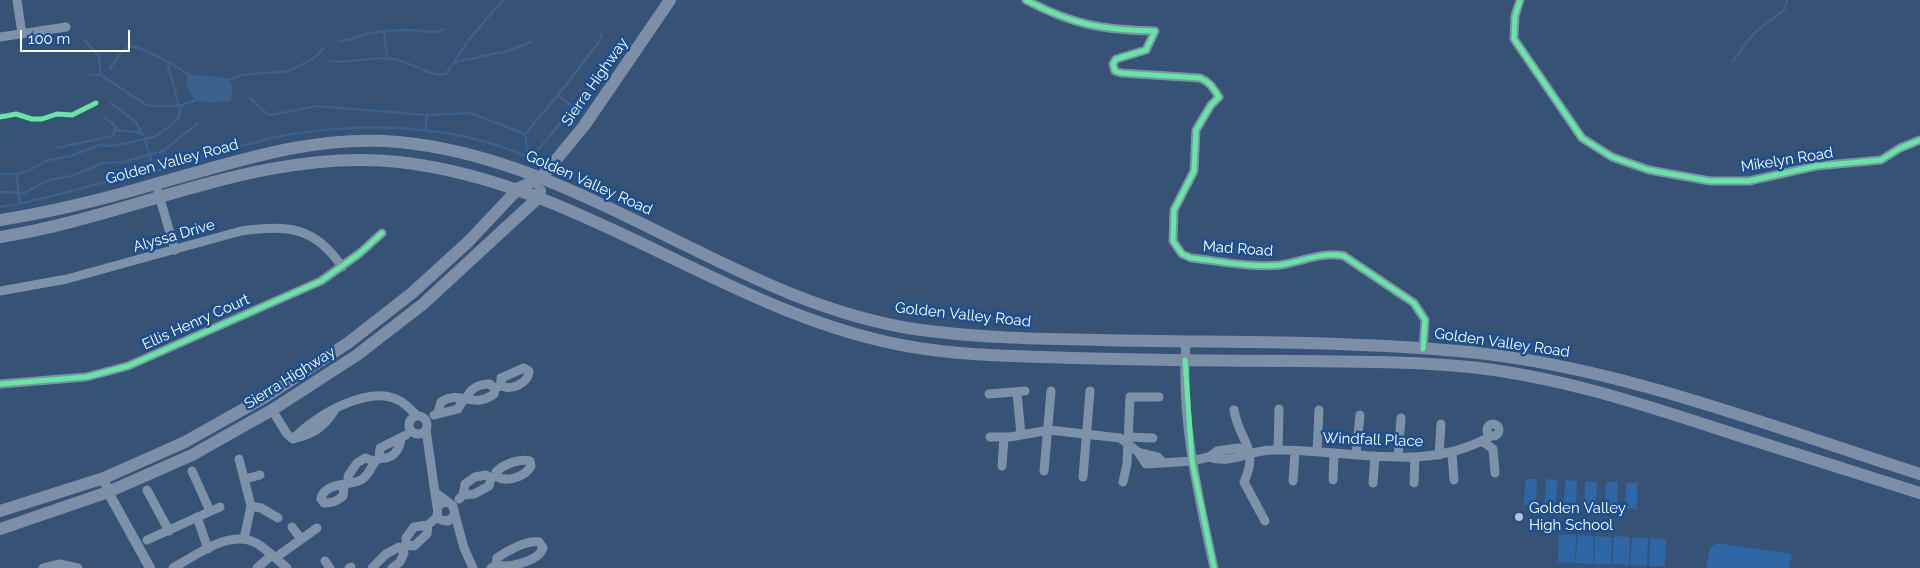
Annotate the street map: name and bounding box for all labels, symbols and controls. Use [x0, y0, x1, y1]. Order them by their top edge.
scale bar [22, 20, 132, 52]
text: 100 m [28, 30, 70, 48]
street label: Sierra Highway [558, 34, 632, 130]
street label: Golden Valley Road [104, 136, 240, 188]
street label: Mikelyn Road [1740, 144, 1834, 176]
street label: Golden Valley Road [523, 147, 655, 219]
street label: Alyssa Drive [131, 216, 217, 256]
street label: Mad Road [1202, 238, 1274, 260]
street label: Ellis Henry Court [139, 290, 253, 354]
street label: Golden Valley Road [894, 299, 1032, 331]
street label: Golden Valley Road [1433, 325, 1571, 361]
street label: Sierra Highway [241, 343, 339, 413]
street label: Windfall Place [1322, 429, 1424, 451]
place label: Golden Valley High School [1529, 499, 1626, 534]
marker: Golden Valley High School [1513, 511, 1525, 523]

